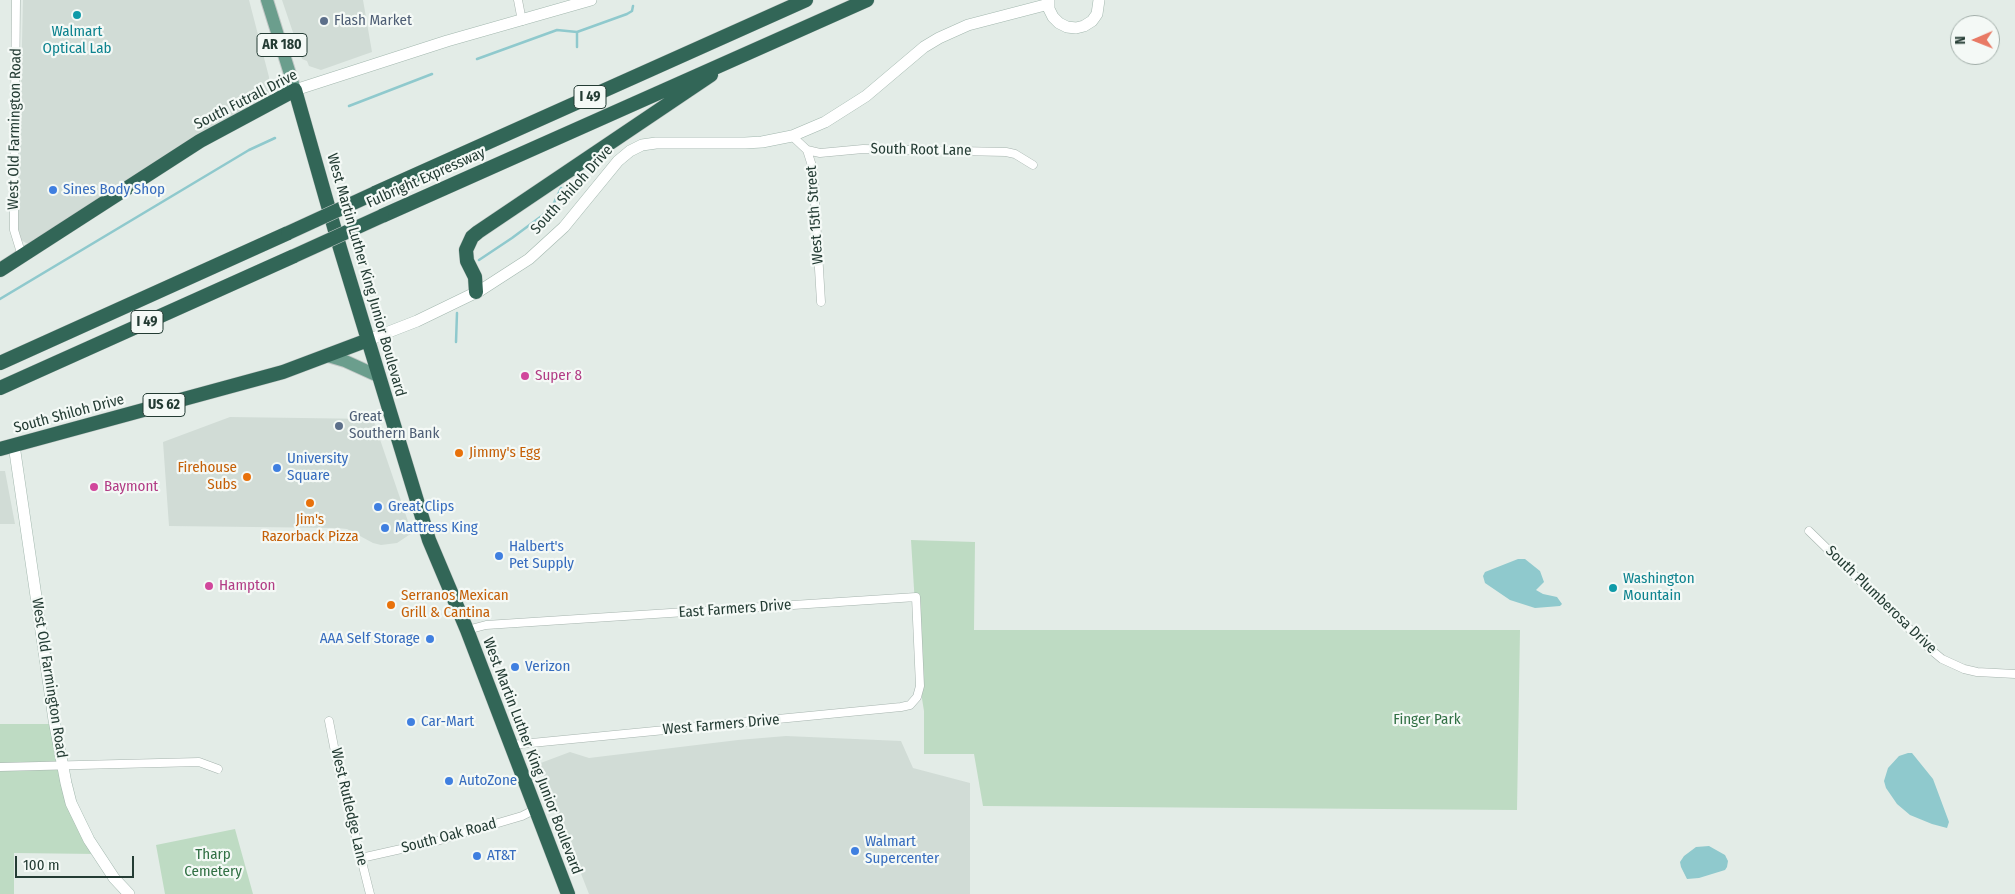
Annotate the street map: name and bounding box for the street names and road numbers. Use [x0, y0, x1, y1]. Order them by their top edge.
road number: AR 180 [257, 34, 307, 56]
street label: West Old Farmington Road [5, 48, 25, 210]
street label: South Futrall Drive [191, 66, 301, 134]
road number: I 49 [574, 85, 606, 108]
street label: South Root Lane [870, 140, 972, 160]
street label: South Shiloh Drive [527, 142, 617, 238]
street label: Fulbright Expressway [364, 144, 488, 212]
street label: West Martin Luther King Junior Boulevard [323, 151, 409, 399]
street label: West 15th Street [803, 165, 827, 265]
road number: I 49 [131, 311, 163, 334]
street label: South Shiloh Drive [12, 391, 126, 437]
road number: US 62 [143, 394, 185, 416]
street label: South Plumberosa Drive [1822, 542, 1940, 658]
street label: East Farmers Drive [678, 596, 792, 622]
street label: West Old Farmington Road [27, 597, 71, 759]
street label: West Martin Luther King Junior Boulevard [478, 635, 586, 877]
street label: West Farmers Drive [662, 711, 780, 739]
street label: West Rutledge Lane [327, 746, 371, 868]
street label: South Oak Road [399, 815, 499, 857]

